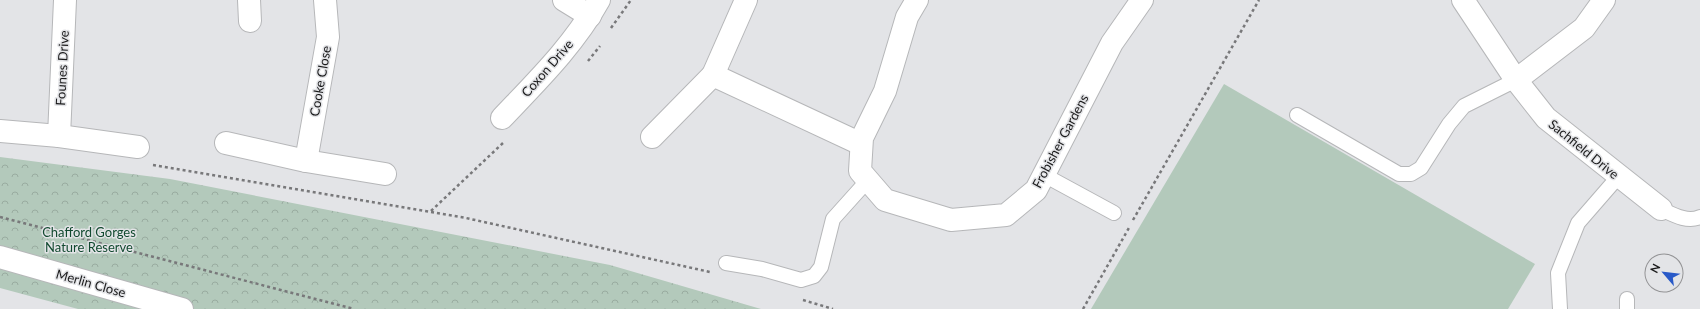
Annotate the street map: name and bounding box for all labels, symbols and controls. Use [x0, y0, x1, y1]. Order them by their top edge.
street label: Founes Drive [52, 30, 72, 106]
street label: Coxon Drive [518, 36, 576, 100]
street label: Cooke Close [306, 44, 334, 118]
street label: Frobisher Gardens [1029, 91, 1092, 191]
street label: Sachfield Drive [1546, 116, 1622, 182]
park label: Chafford Gorges Nature Reserve [42, 224, 136, 255]
north arrow [1644, 253, 1684, 293]
text: N [1647, 261, 1662, 275]
street label: Merlin Close [54, 265, 128, 301]

